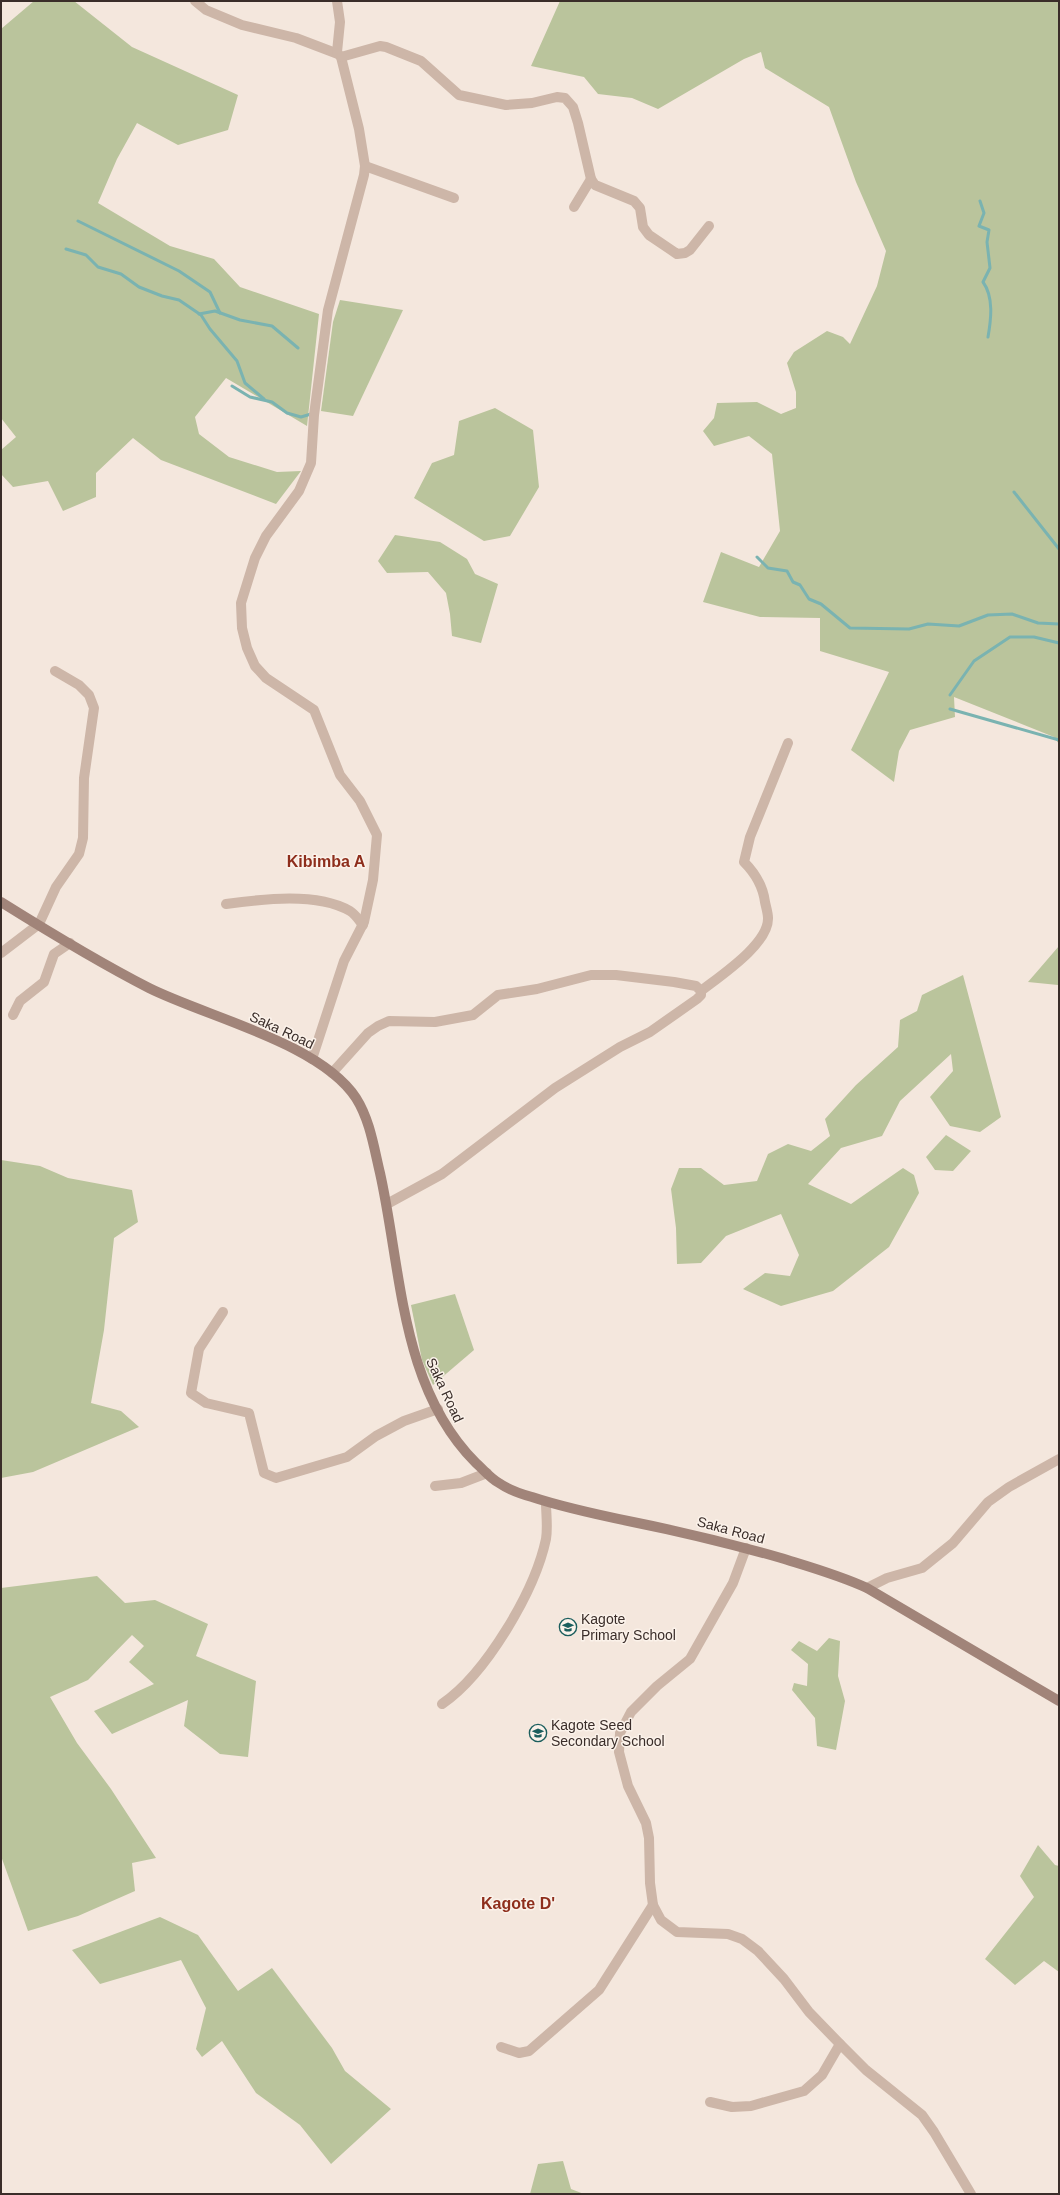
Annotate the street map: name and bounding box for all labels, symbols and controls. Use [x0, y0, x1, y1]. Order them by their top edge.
district label: Kibimba A [287, 853, 366, 870]
street label: Saka Road [247, 1008, 317, 1052]
street label: Saka Road [423, 1355, 467, 1425]
street label: Saka Road [695, 1513, 767, 1547]
place label: Kagote Primary School [581, 1611, 676, 1643]
school or university icon: Kagote Primary School [558, 1617, 578, 1637]
place label: Kagote Seed Secondary School [551, 1717, 665, 1749]
school or university icon: Kagote Seed Secondary School [528, 1723, 548, 1743]
district label: Kagote D' [481, 1895, 555, 1912]

